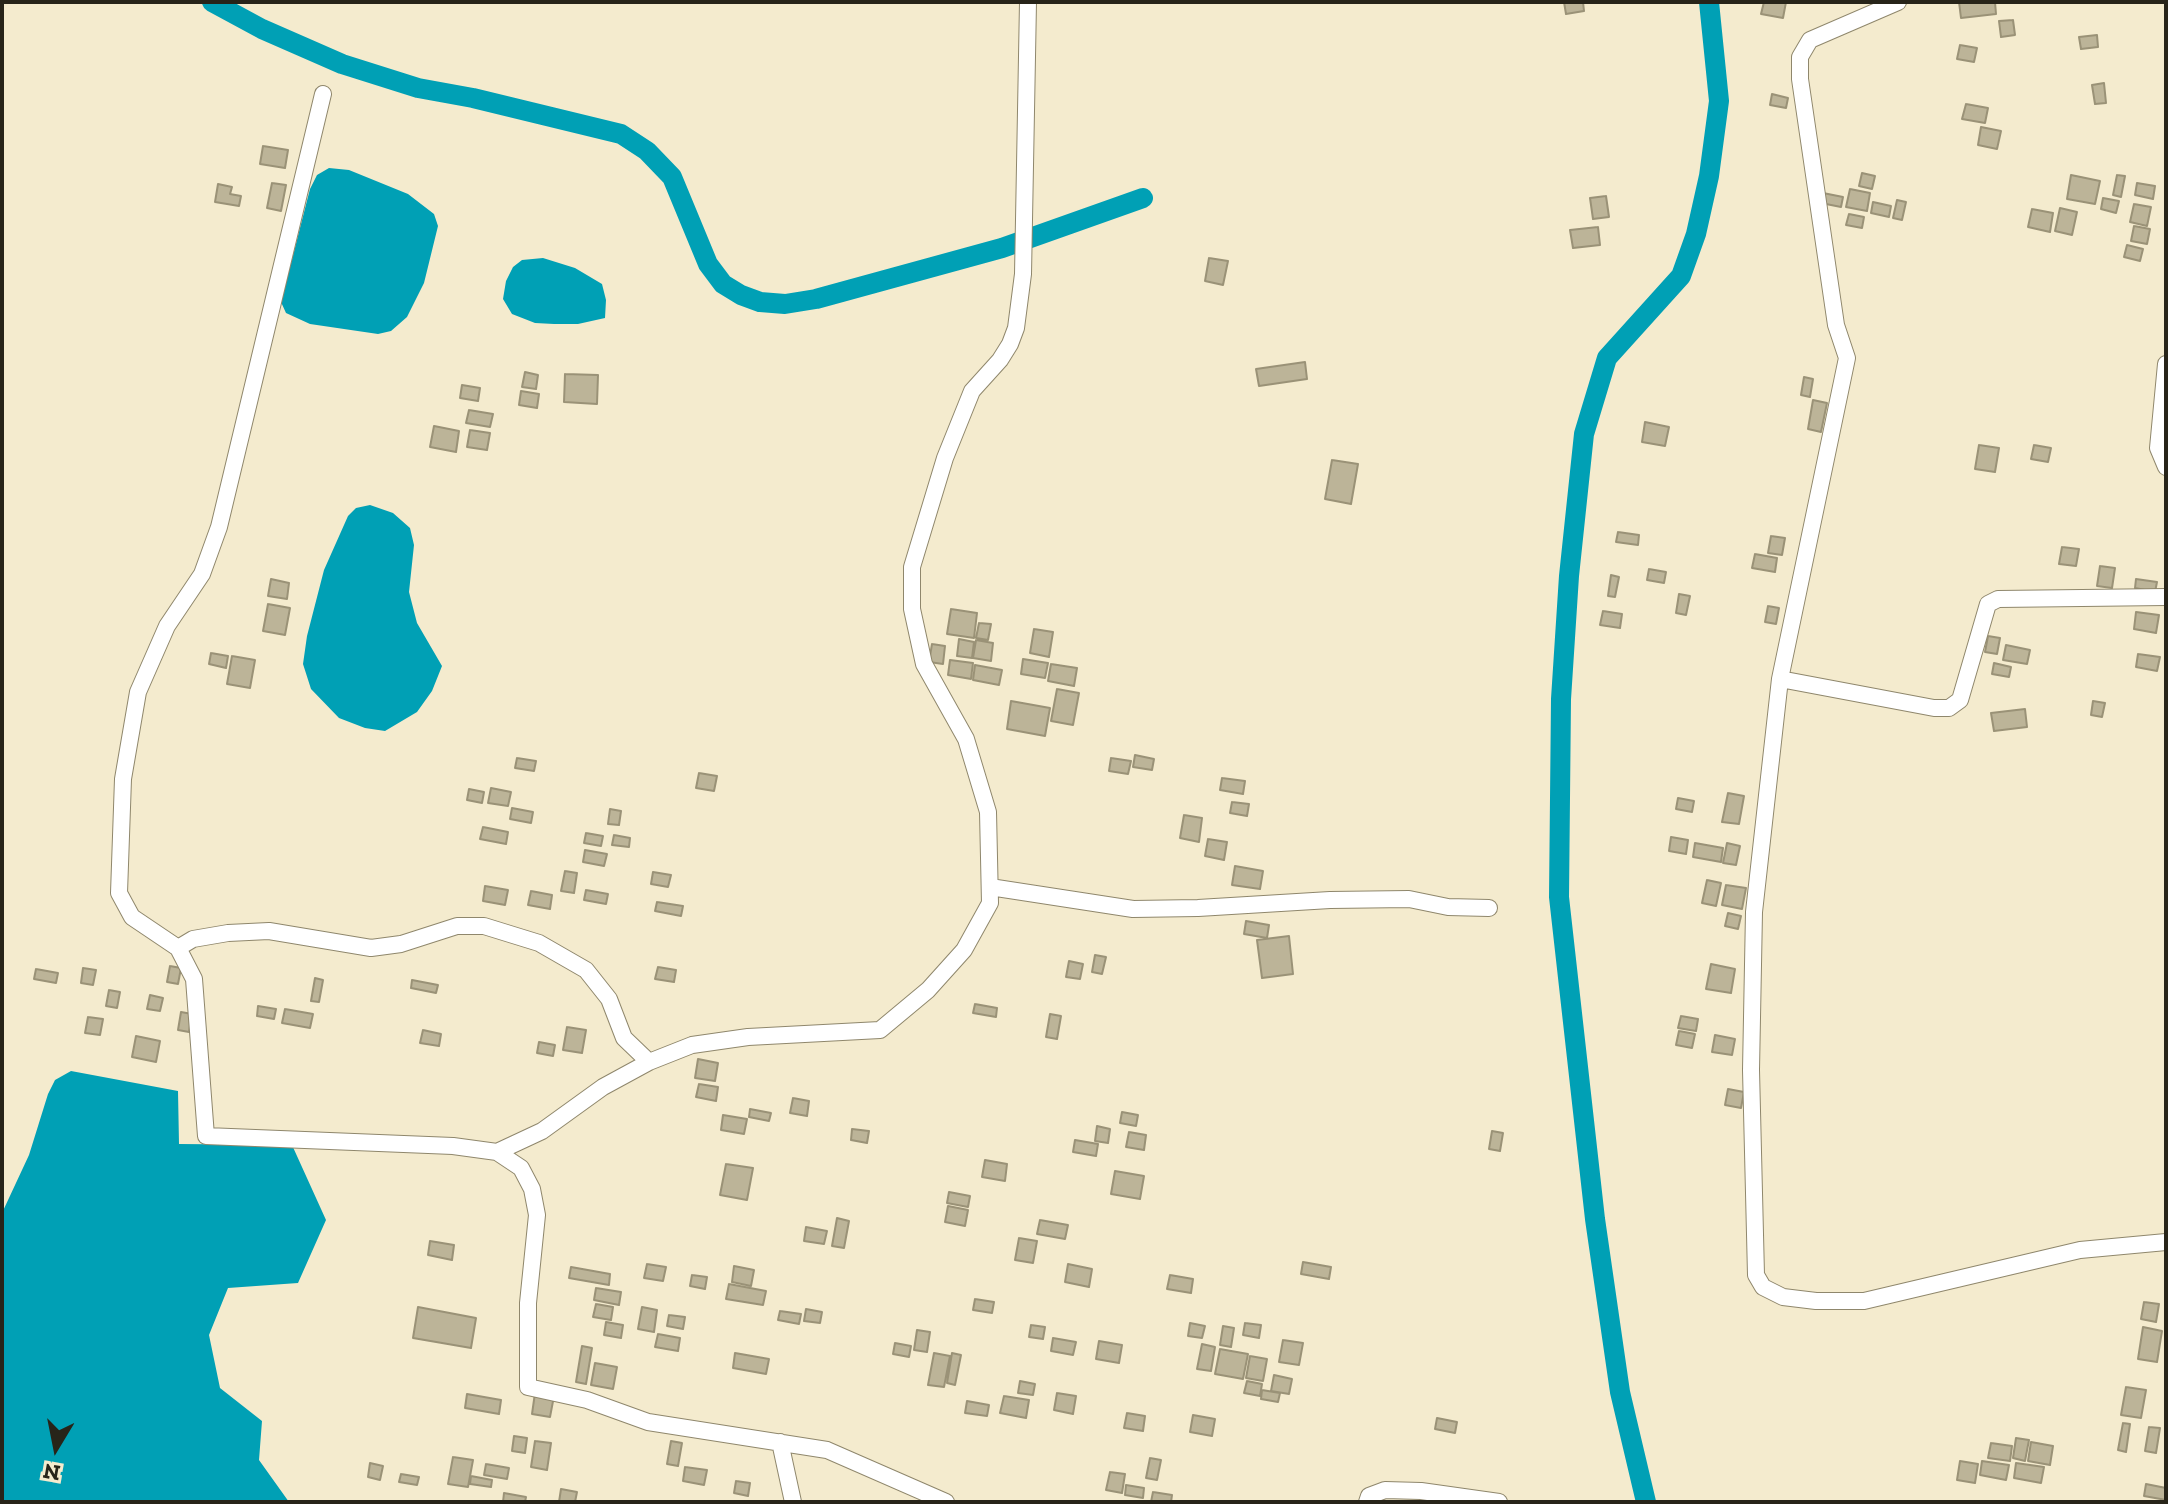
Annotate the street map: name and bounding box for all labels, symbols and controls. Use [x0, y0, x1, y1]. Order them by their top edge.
north arrow [16, 1408, 96, 1488]
text: N [41, 1457, 62, 1487]

